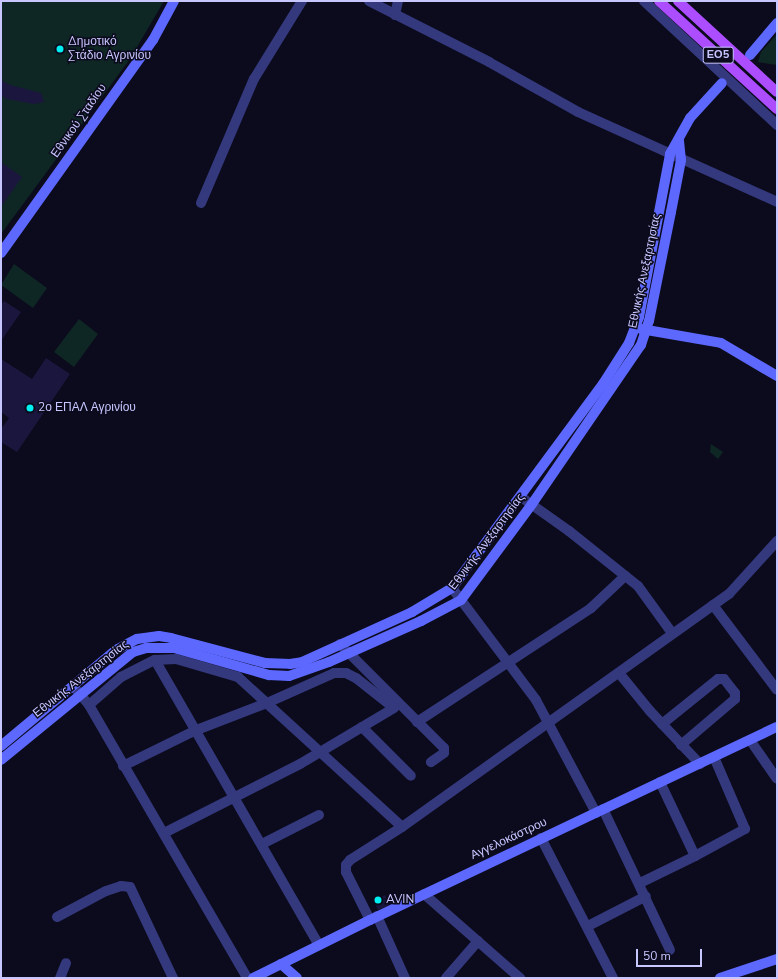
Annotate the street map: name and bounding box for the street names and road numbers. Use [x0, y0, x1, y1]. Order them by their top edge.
road number: ΕΟ5 [702, 46, 734, 64]
street label: Εθνικού Σταδίου [48, 81, 110, 161]
street label: Εθνικής Ανεξαρτησίας [626, 212, 664, 330]
street label: Εθνικής Ανεξαρτησίας [446, 491, 528, 593]
street label: Εθνικής Ανεξαρτησίας [31, 637, 131, 721]
street label: Αγγελοκάστρου [469, 815, 549, 863]

